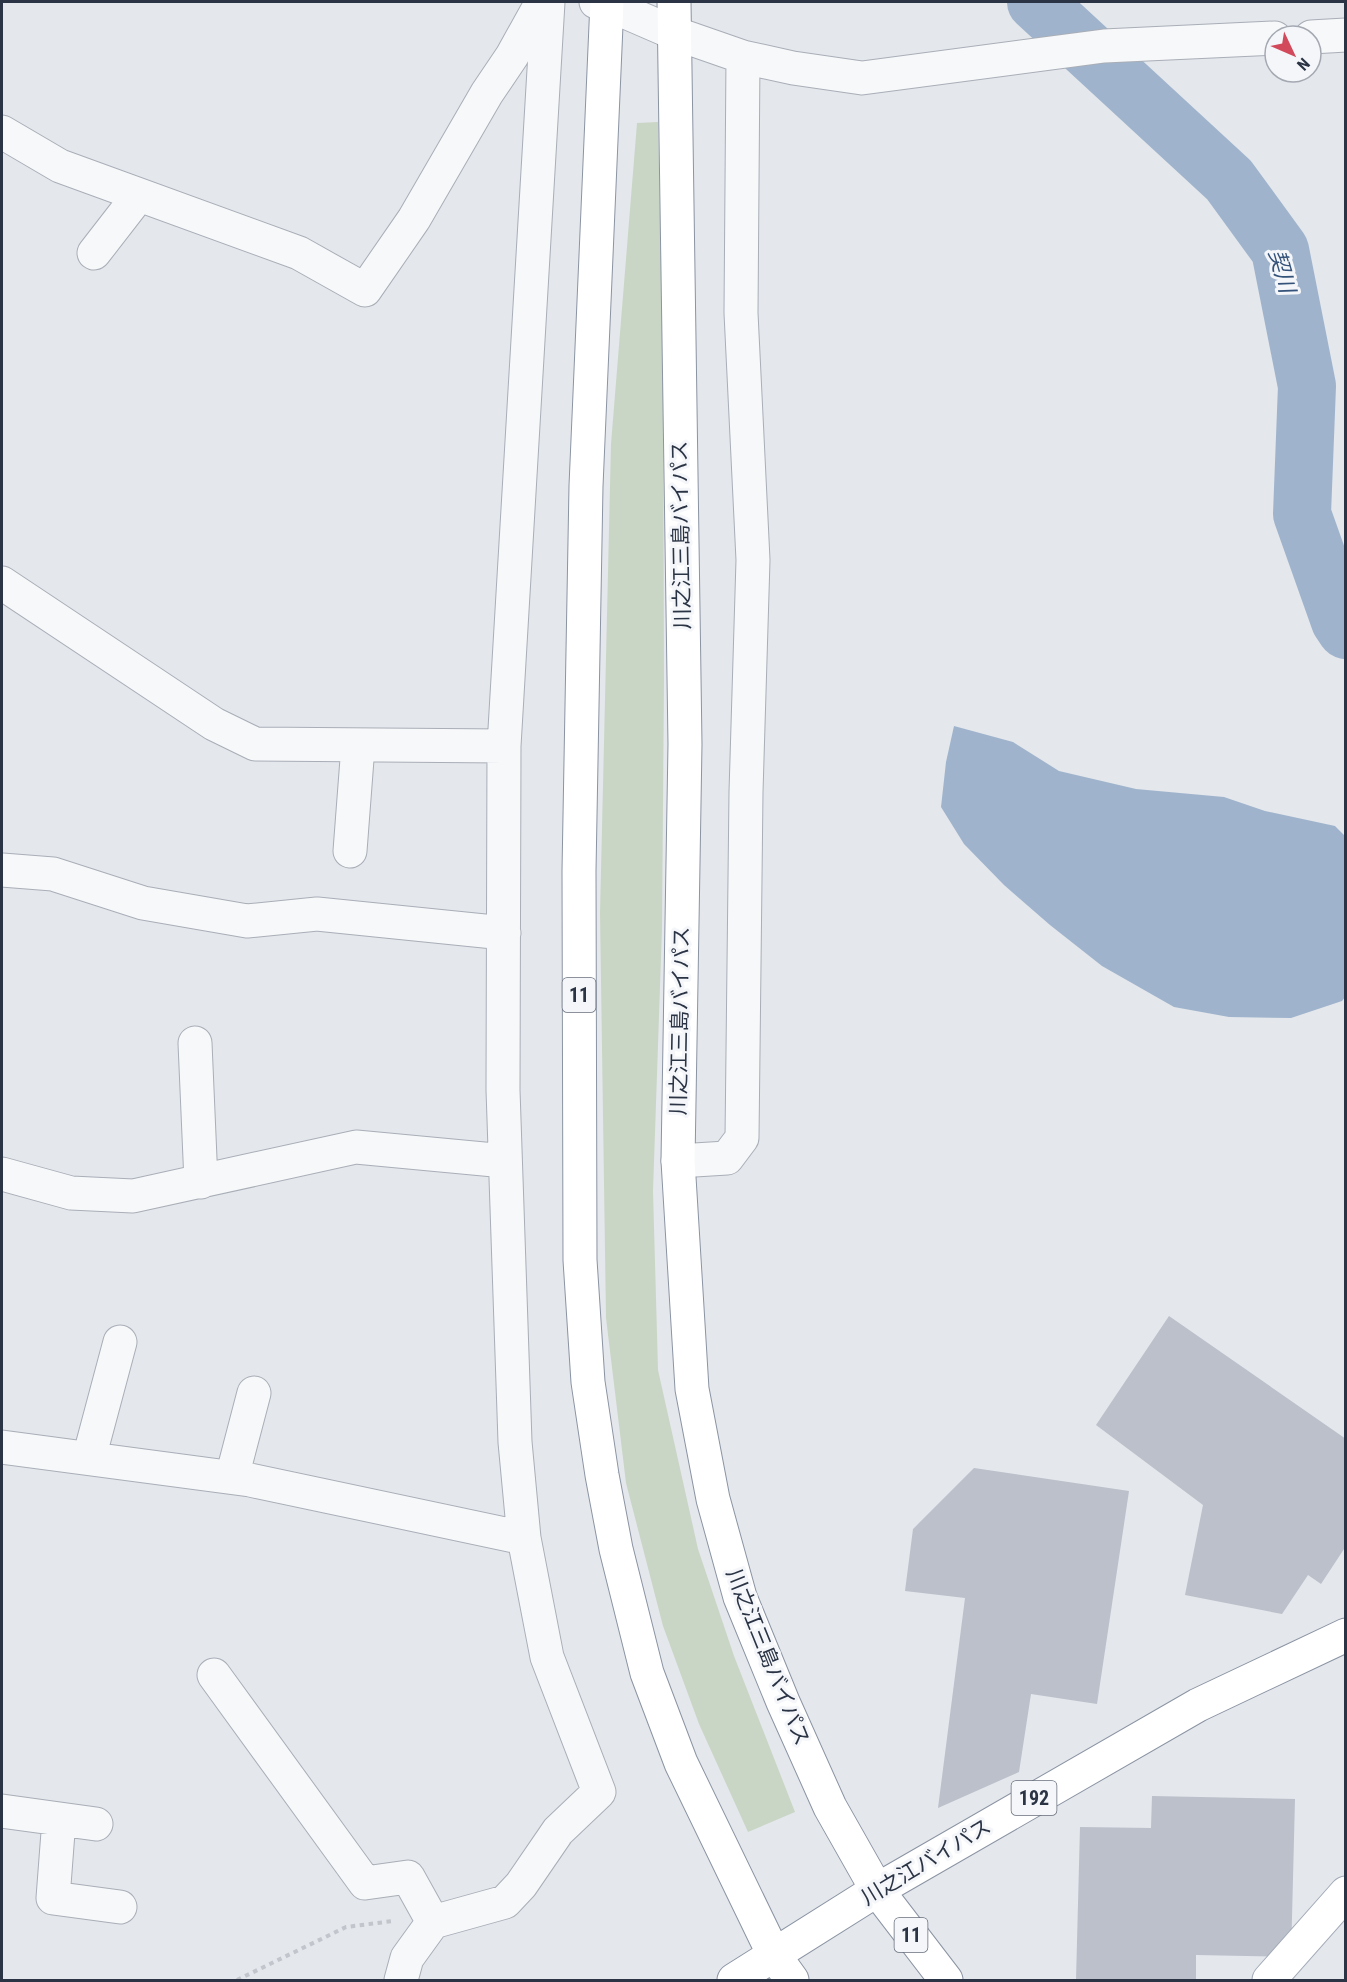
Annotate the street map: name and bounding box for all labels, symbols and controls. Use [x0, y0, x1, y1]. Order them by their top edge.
north arrow [1263, 24, 1323, 84]
text: N [1293, 54, 1314, 74]
water label: 契川 [1264, 246, 1301, 298]
street label: 川之江三島バイパス [667, 441, 695, 629]
street label: 川之江三島バイパス [666, 927, 694, 1115]
road number: 11 [562, 978, 596, 1012]
street label: 川之江三島バイパス [722, 1565, 814, 1749]
road number: 192 [1012, 1781, 1056, 1815]
street label: 川之江バイパス [857, 1814, 995, 1910]
road number: 11 [894, 1918, 928, 1952]

